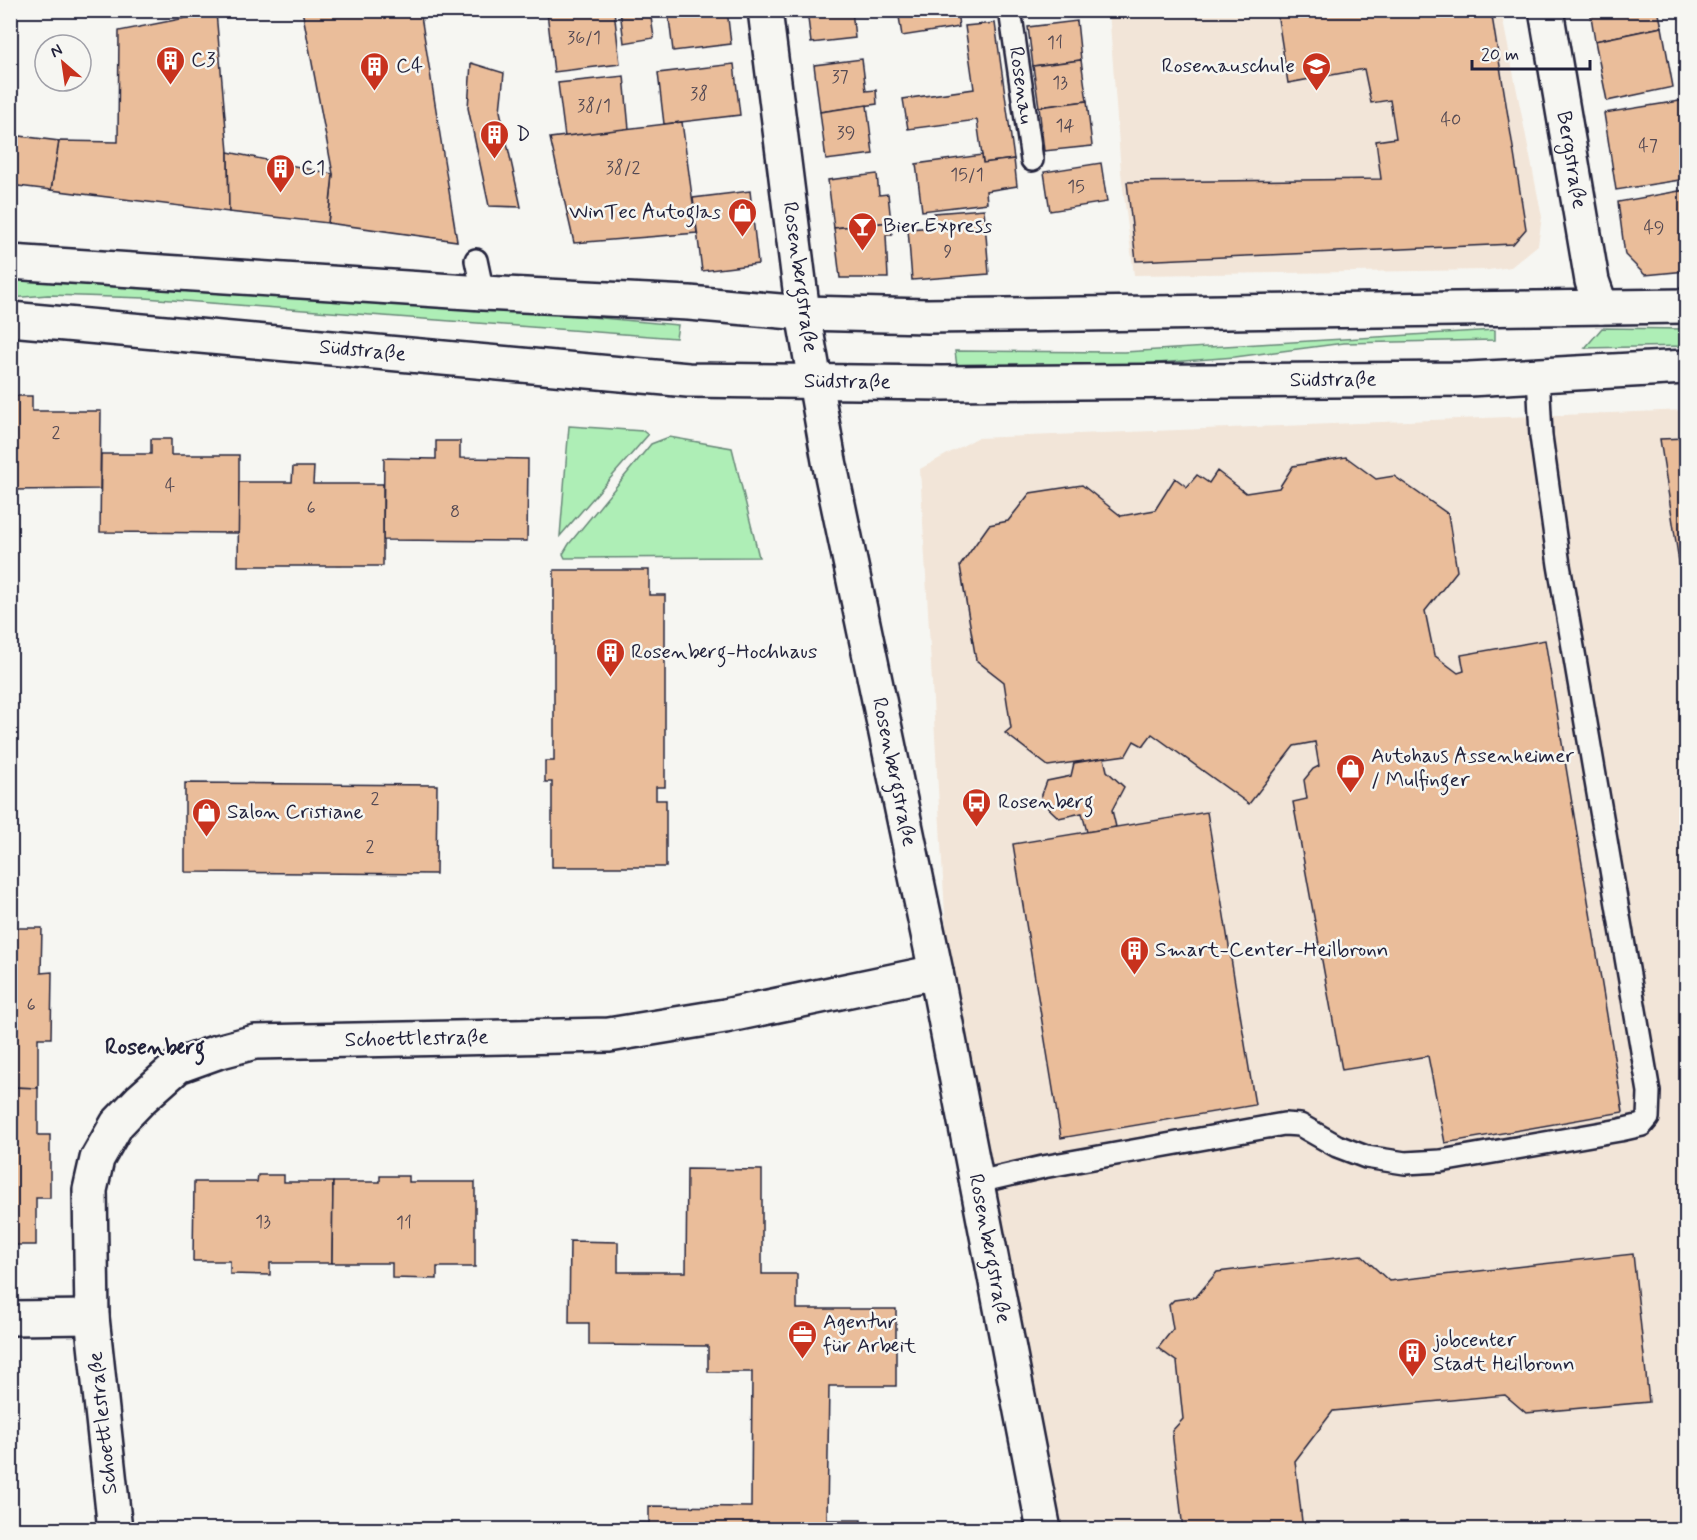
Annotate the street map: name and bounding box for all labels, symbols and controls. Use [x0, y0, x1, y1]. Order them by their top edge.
house number: 36/1 [567, 26, 601, 50]
house number: 11 [1047, 31, 1063, 55]
north arrow [33, 33, 93, 93]
scale bar [1472, 33, 1590, 71]
text: N [47, 39, 66, 63]
text: 20 m [1481, 43, 1519, 67]
building icon: C3 [154, 44, 186, 86]
street label: Rosenau [1002, 45, 1041, 126]
place label: C3 [191, 46, 216, 74]
building icon: C4 [359, 50, 391, 92]
school or university icon: Rosenauschule [1300, 50, 1332, 92]
place label: C4 [396, 52, 423, 80]
place label: Rosenauschule [1162, 52, 1295, 80]
house number: 37 [831, 65, 849, 89]
house number: 13 [1052, 71, 1068, 95]
house number: 38 [690, 82, 708, 106]
house number: 38/1 [577, 94, 611, 118]
house number: 40 [1441, 108, 1461, 132]
street label: Bergstraße [1549, 109, 1594, 211]
house number: 14 [1056, 114, 1075, 138]
building icon: D [479, 118, 511, 160]
place label: D [516, 120, 530, 148]
house number: 39 [837, 121, 855, 145]
house number: 47 [1638, 134, 1658, 158]
building icon: C1 [264, 152, 296, 194]
place label: C1 [301, 154, 325, 182]
house number: 38/2 [606, 156, 641, 180]
house number: 15/1 [950, 163, 984, 187]
house number: 15 [1067, 175, 1085, 199]
shop icon: WinTec Autoglas [726, 196, 758, 238]
place label: WinTec Autoglas [569, 198, 721, 228]
street label: Rosenbergstraße [774, 200, 824, 354]
bar icon: Bier Express [846, 210, 878, 252]
place label: Bier Express [883, 212, 992, 240]
house number: 49 [1643, 216, 1665, 240]
house number: 9 [944, 240, 953, 264]
street label: Südstraße [318, 333, 407, 369]
street label: Südstraße [1290, 366, 1377, 394]
street label: Südstraße [804, 367, 891, 396]
house number: 2 [52, 421, 61, 445]
house number: 4 [165, 474, 175, 498]
house number: 6 [306, 496, 316, 520]
house number: 8 [450, 500, 460, 524]
building icon: Rosenberg-Hochhaus [594, 636, 626, 678]
place label: Rosenberg-Hochhaus [631, 638, 818, 668]
street label: Rosenbergstraße [865, 695, 923, 849]
place label: Autohaus Assenheimer / Mulfinger [1371, 742, 1574, 796]
shop icon: Autohaus Assenheimer / Mulfinger [1334, 752, 1366, 794]
bus stop icon: Rosenberg [961, 786, 993, 828]
house number: 2 [371, 787, 380, 811]
place label: Rosenberg [998, 788, 1094, 818]
shop icon: Salon Cristiane [190, 796, 222, 838]
place label: Salon Cristiane [227, 798, 364, 826]
house number: 2 [366, 835, 375, 859]
building icon: Smart-Center-Heilbronn [1118, 934, 1150, 976]
place label: Smart-Center-Heilbronn [1155, 936, 1389, 964]
house number: 6 [26, 993, 36, 1017]
street label: Schoettlestraße [344, 1023, 489, 1054]
district label: Rosenberg [105, 1034, 205, 1066]
street label: Rosenbergstraße [961, 1171, 1018, 1326]
house number: 13 [255, 1210, 271, 1234]
house number: 11 [396, 1211, 412, 1235]
place label: Agentur für Arbeit [823, 1308, 917, 1360]
office icon: Agentur für Arbeit [786, 1318, 818, 1360]
place label: jobcenter Stadt Heilbronn [1432, 1326, 1575, 1378]
building icon: jobcenter Stadt Heilbronn [1396, 1336, 1428, 1378]
street label: Schoettlestraße [82, 1350, 124, 1496]

